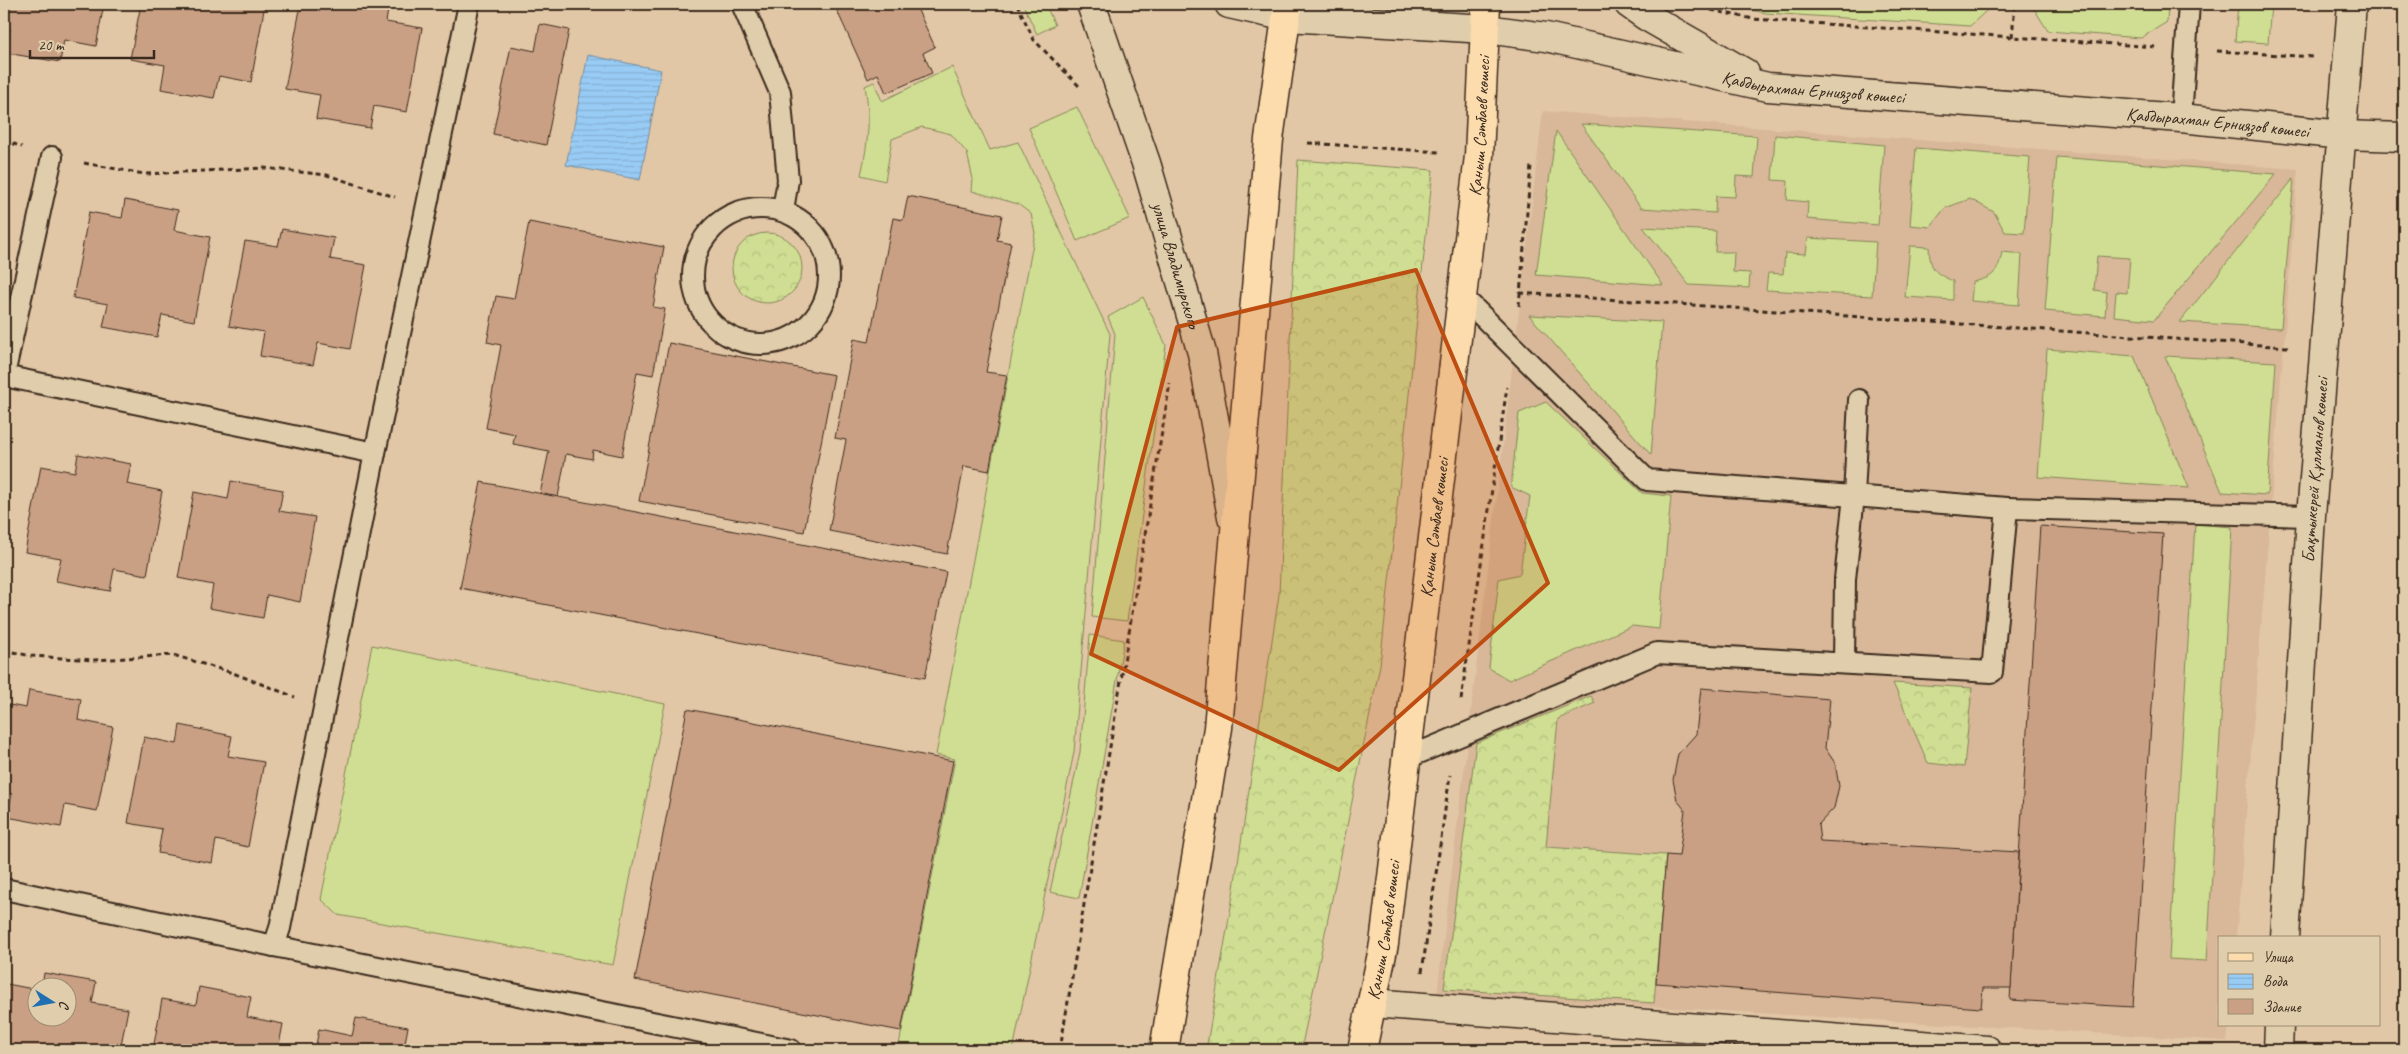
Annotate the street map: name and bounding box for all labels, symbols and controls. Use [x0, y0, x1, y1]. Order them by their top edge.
scale bar [30, 28, 154, 60]
text: 20 m [38, 36, 65, 55]
street label: Қаныш Сәтбаев көшесі [1463, 53, 1495, 197]
street label: Қабдырахман Ерниязов көшесі [1720, 66, 1908, 108]
street label: Қабдырахман Ерниязов көшесі [2125, 103, 2313, 143]
street label: улица Владимирского [1147, 199, 1206, 333]
street label: Бақтыкерей Құлманов көшесі [2297, 374, 2333, 563]
street label: Қаныш Сәтбаев көшесі [1415, 454, 1454, 598]
street label: Қаныш Сәтбаев көшесі [1362, 857, 1405, 1001]
legend [2218, 936, 2380, 1026]
text: Улица [2263, 948, 2294, 967]
text: Вода [2263, 972, 2288, 991]
north arrow [28, 976, 78, 1026]
text: Здание [2263, 998, 2302, 1017]
text: С [55, 999, 73, 1011]

